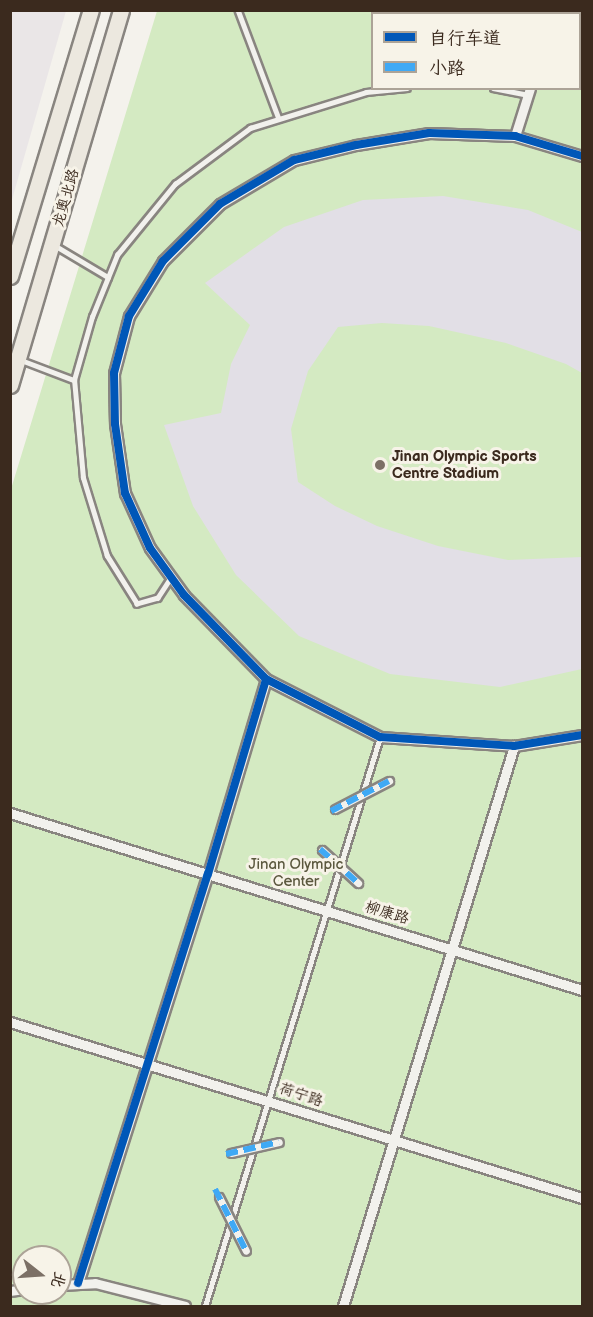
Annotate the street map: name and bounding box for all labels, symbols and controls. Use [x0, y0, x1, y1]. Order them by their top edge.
legend [371, 12, 581, 90]
text: 自行车道 [429, 28, 501, 49]
text: 小路 [429, 58, 465, 79]
street label: 龙奥北路 [49, 167, 83, 229]
place label: Jinan Olympic Sports Centre Stadium [392, 447, 537, 482]
marker: Jinan Olympic Sports Centre Stadium [373, 458, 387, 472]
park label: Jinan Olympic Center [248, 855, 344, 890]
street label: 柳康路 [363, 898, 411, 928]
street label: 荷宁路 [277, 1079, 325, 1111]
north arrow [12, 1245, 72, 1305]
text: 北 [46, 1269, 69, 1290]

